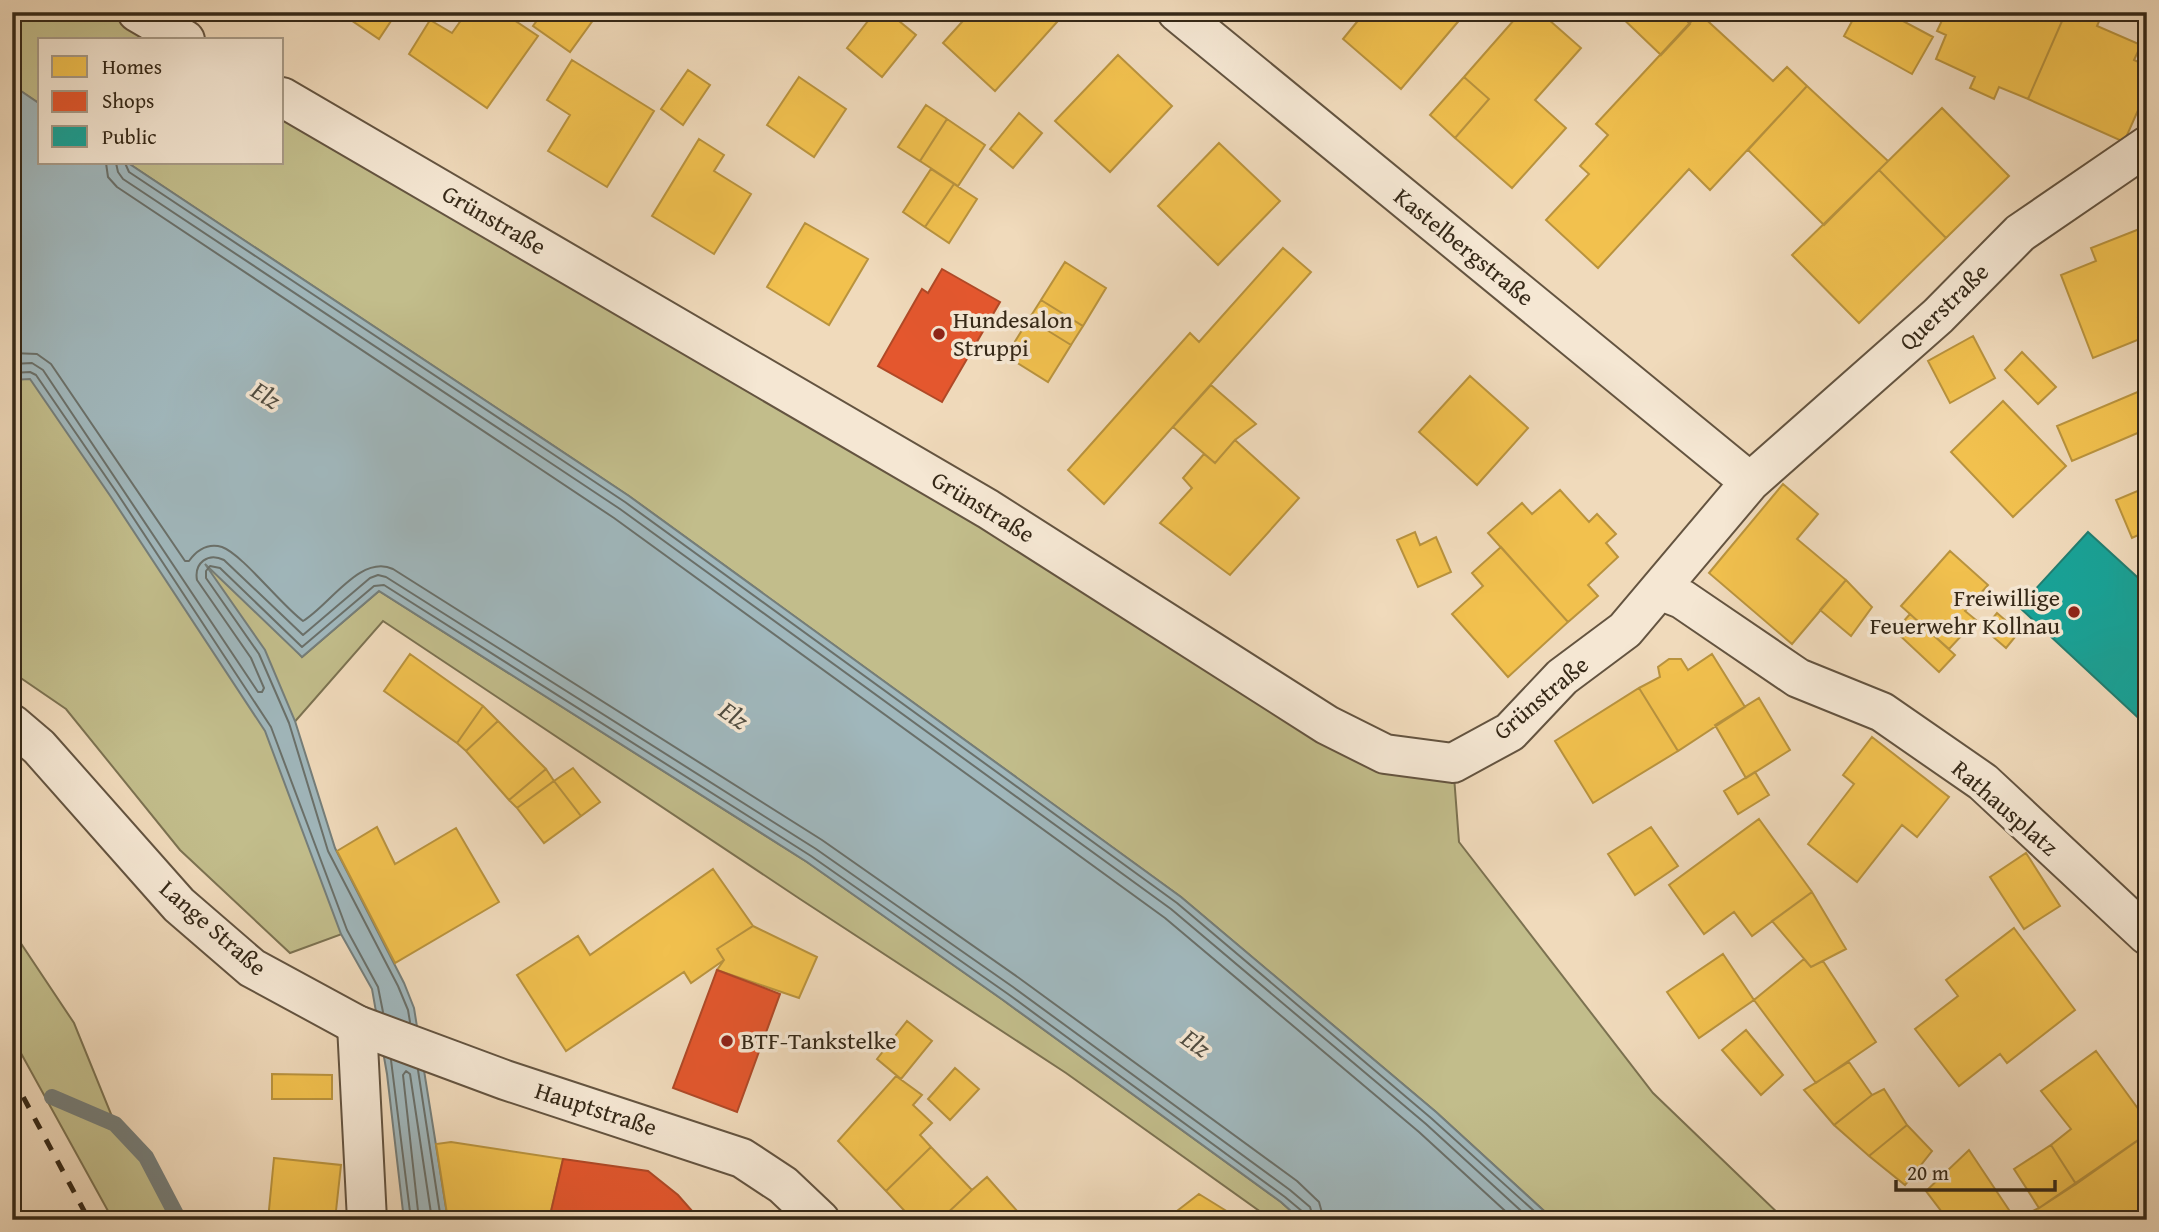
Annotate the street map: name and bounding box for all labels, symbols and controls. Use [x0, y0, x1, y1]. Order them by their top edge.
legend [38, 38, 284, 164]
text: Homes [102, 51, 162, 82]
text: Shops [102, 85, 154, 116]
text: Public [102, 121, 157, 152]
street label: Grünstraße [436, 176, 553, 263]
street label: Kastelbergstraße [1387, 179, 1542, 314]
street label: Querstraße [1891, 255, 1996, 358]
place label: Hundesalon Struppi [953, 302, 1073, 365]
marker: Hundesalon Struppi [931, 326, 947, 342]
water label: Elz [243, 370, 289, 419]
street label: Grünstraße [925, 462, 1041, 551]
place label: Freiwillige Feuerwehr Kollnau [1870, 580, 2060, 643]
marker: Freiwillige Feuerwehr Kollnau [2066, 604, 2082, 620]
street label: Grünstraße [1485, 647, 1596, 748]
water label: Elz [711, 690, 757, 739]
street label: Rathausplatz [1944, 751, 2066, 864]
street label: Lange Straße [152, 871, 274, 984]
water label: Elz [1172, 1018, 1219, 1067]
place label: BTF-Tankstelke [741, 1023, 897, 1058]
marker: BTF-Tankstelke [719, 1033, 735, 1049]
street label: Hauptstraße [531, 1072, 661, 1145]
scale bar [1896, 1148, 2056, 1192]
text: 20 m [1907, 1157, 1949, 1188]

